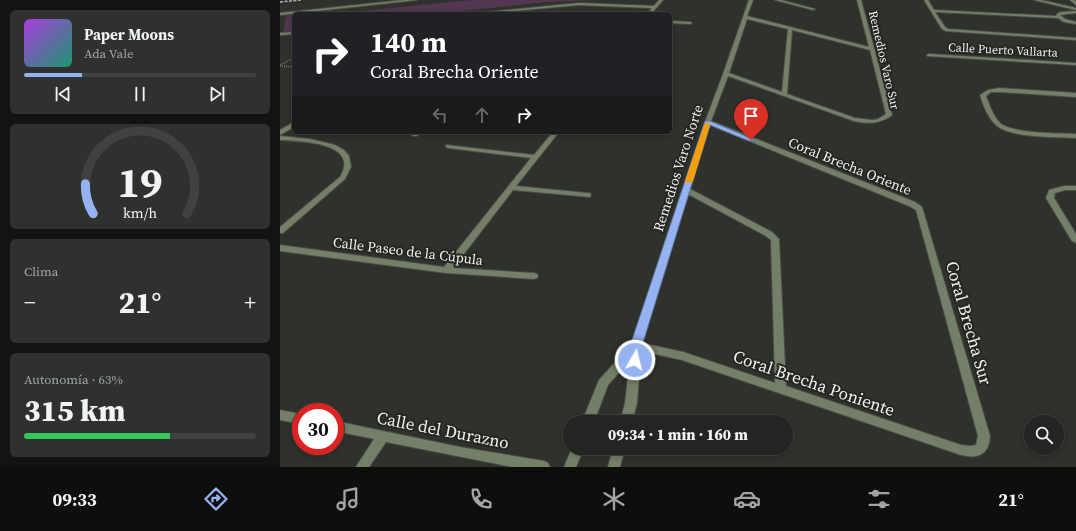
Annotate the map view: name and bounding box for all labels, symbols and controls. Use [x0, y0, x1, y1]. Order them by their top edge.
street label: Remedios Varo Sur [865, 9, 903, 111]
text: 140 m [370, 23, 447, 61]
text: Paper Moons [84, 24, 174, 45]
icon: right [304, 28, 356, 80]
street label: Calle Puerto Vallarta [948, 39, 1059, 61]
text: Ada Vale [84, 45, 134, 62]
text: Coral Brecha Oriente [370, 59, 539, 84]
icon: previous [52, 83, 74, 105]
icon: pause [129, 83, 151, 105]
icon: next [206, 83, 228, 105]
pin [734, 99, 768, 140]
street label: Remedios Varo Norte [648, 102, 708, 234]
icon: left [429, 104, 451, 126]
icon: ahead [471, 104, 493, 126]
icon: right [513, 104, 535, 126]
icon: arrive [740, 105, 762, 127]
street label: Coral Brecha Oriente [785, 132, 915, 200]
text: 19 [117, 154, 163, 211]
text: km/h [123, 203, 157, 223]
street label: Calle Paseo de la Cúpula [332, 232, 485, 270]
street label: Coral Brecha Sur [940, 258, 998, 388]
text: Clima [24, 263, 58, 280]
text: 21° [119, 282, 161, 323]
text: − [24, 287, 36, 317]
text: + [244, 287, 256, 317]
position arrow [614, 339, 656, 381]
street label: Coral Brecha Poniente [730, 344, 898, 422]
text: Autonomía · 63% [24, 371, 123, 388]
text: 315 km [24, 390, 125, 431]
speed limit sign: 30 [292, 403, 344, 455]
street label: Calle del Durazno [375, 405, 511, 455]
map controls [1024, 415, 1064, 455]
button: search [1024, 415, 1064, 455]
text: 09:34 · 1 min · 160 m [608, 424, 748, 445]
icon: directions [202, 485, 230, 513]
icon: music [334, 485, 362, 513]
icon: phone [467, 485, 495, 513]
icon: climate [600, 485, 628, 513]
icon: car [733, 485, 761, 513]
icon: filters [865, 485, 893, 513]
text: 09:33 [52, 487, 97, 512]
text: 21° [998, 487, 1024, 512]

